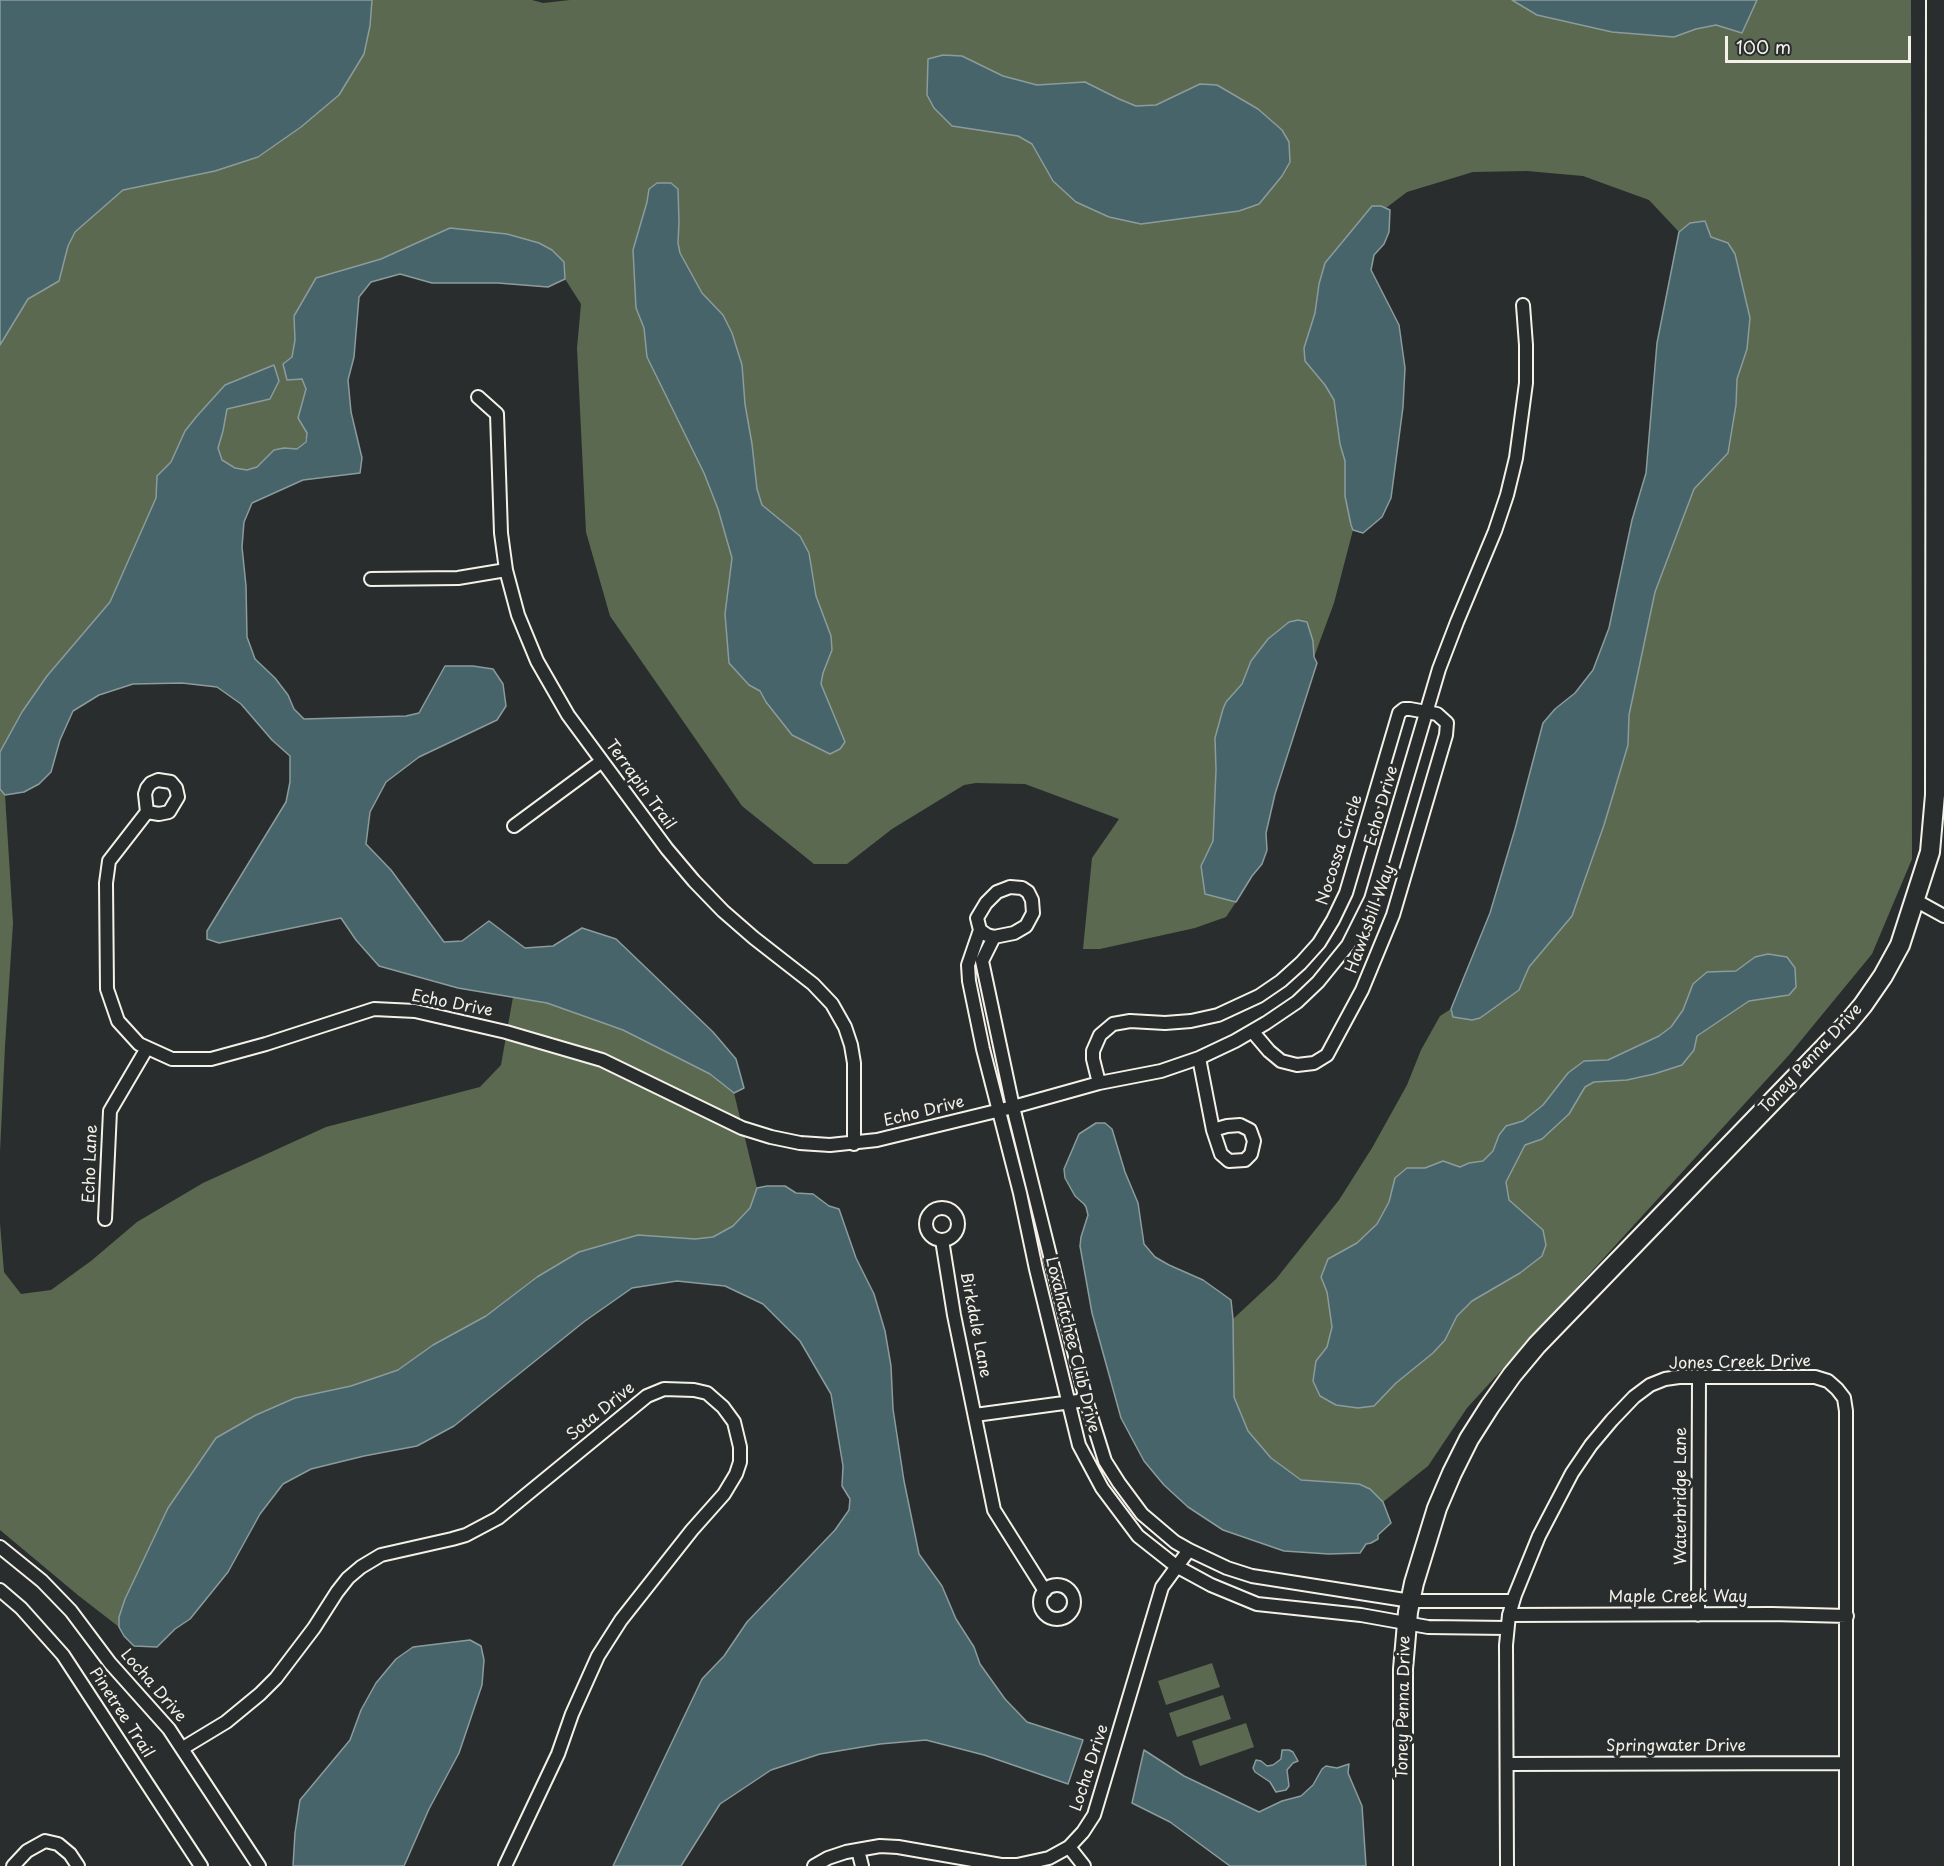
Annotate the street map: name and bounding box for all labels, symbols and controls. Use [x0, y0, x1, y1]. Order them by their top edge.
scale bar [1728, 24, 1914, 62]
text: 100 m [1736, 33, 1791, 60]
street label: Terrapin Trail [601, 736, 679, 834]
street label: Echo Drive [1361, 764, 1403, 848]
street label: Nocossa Circle [1313, 792, 1367, 908]
street label: Hawksbill Way [1342, 862, 1400, 976]
street label: Echo Drive [410, 987, 494, 1021]
street label: Toney Penna Drive [1755, 1000, 1867, 1118]
street label: Echo Drive [882, 1093, 966, 1131]
street label: Echo Lane [80, 1124, 102, 1204]
street label: Loxahatchee Club Drive [1041, 1255, 1103, 1435]
street label: Birkdale Lane [955, 1270, 995, 1380]
street label: Jones Creek Drive [1669, 1352, 1811, 1374]
street label: Sota Drive [563, 1379, 639, 1445]
street label: Waterbridge Lane [1672, 1427, 1692, 1565]
street label: Maple Creek Way [1609, 1588, 1747, 1608]
street label: Toney Penna Drive [1393, 1636, 1415, 1778]
street label: Locha Drive [116, 1646, 190, 1726]
street label: Pinetree Trail [85, 1664, 157, 1762]
street label: Locha Drive [1067, 1722, 1113, 1814]
street label: Springwater Drive [1606, 1737, 1746, 1757]

